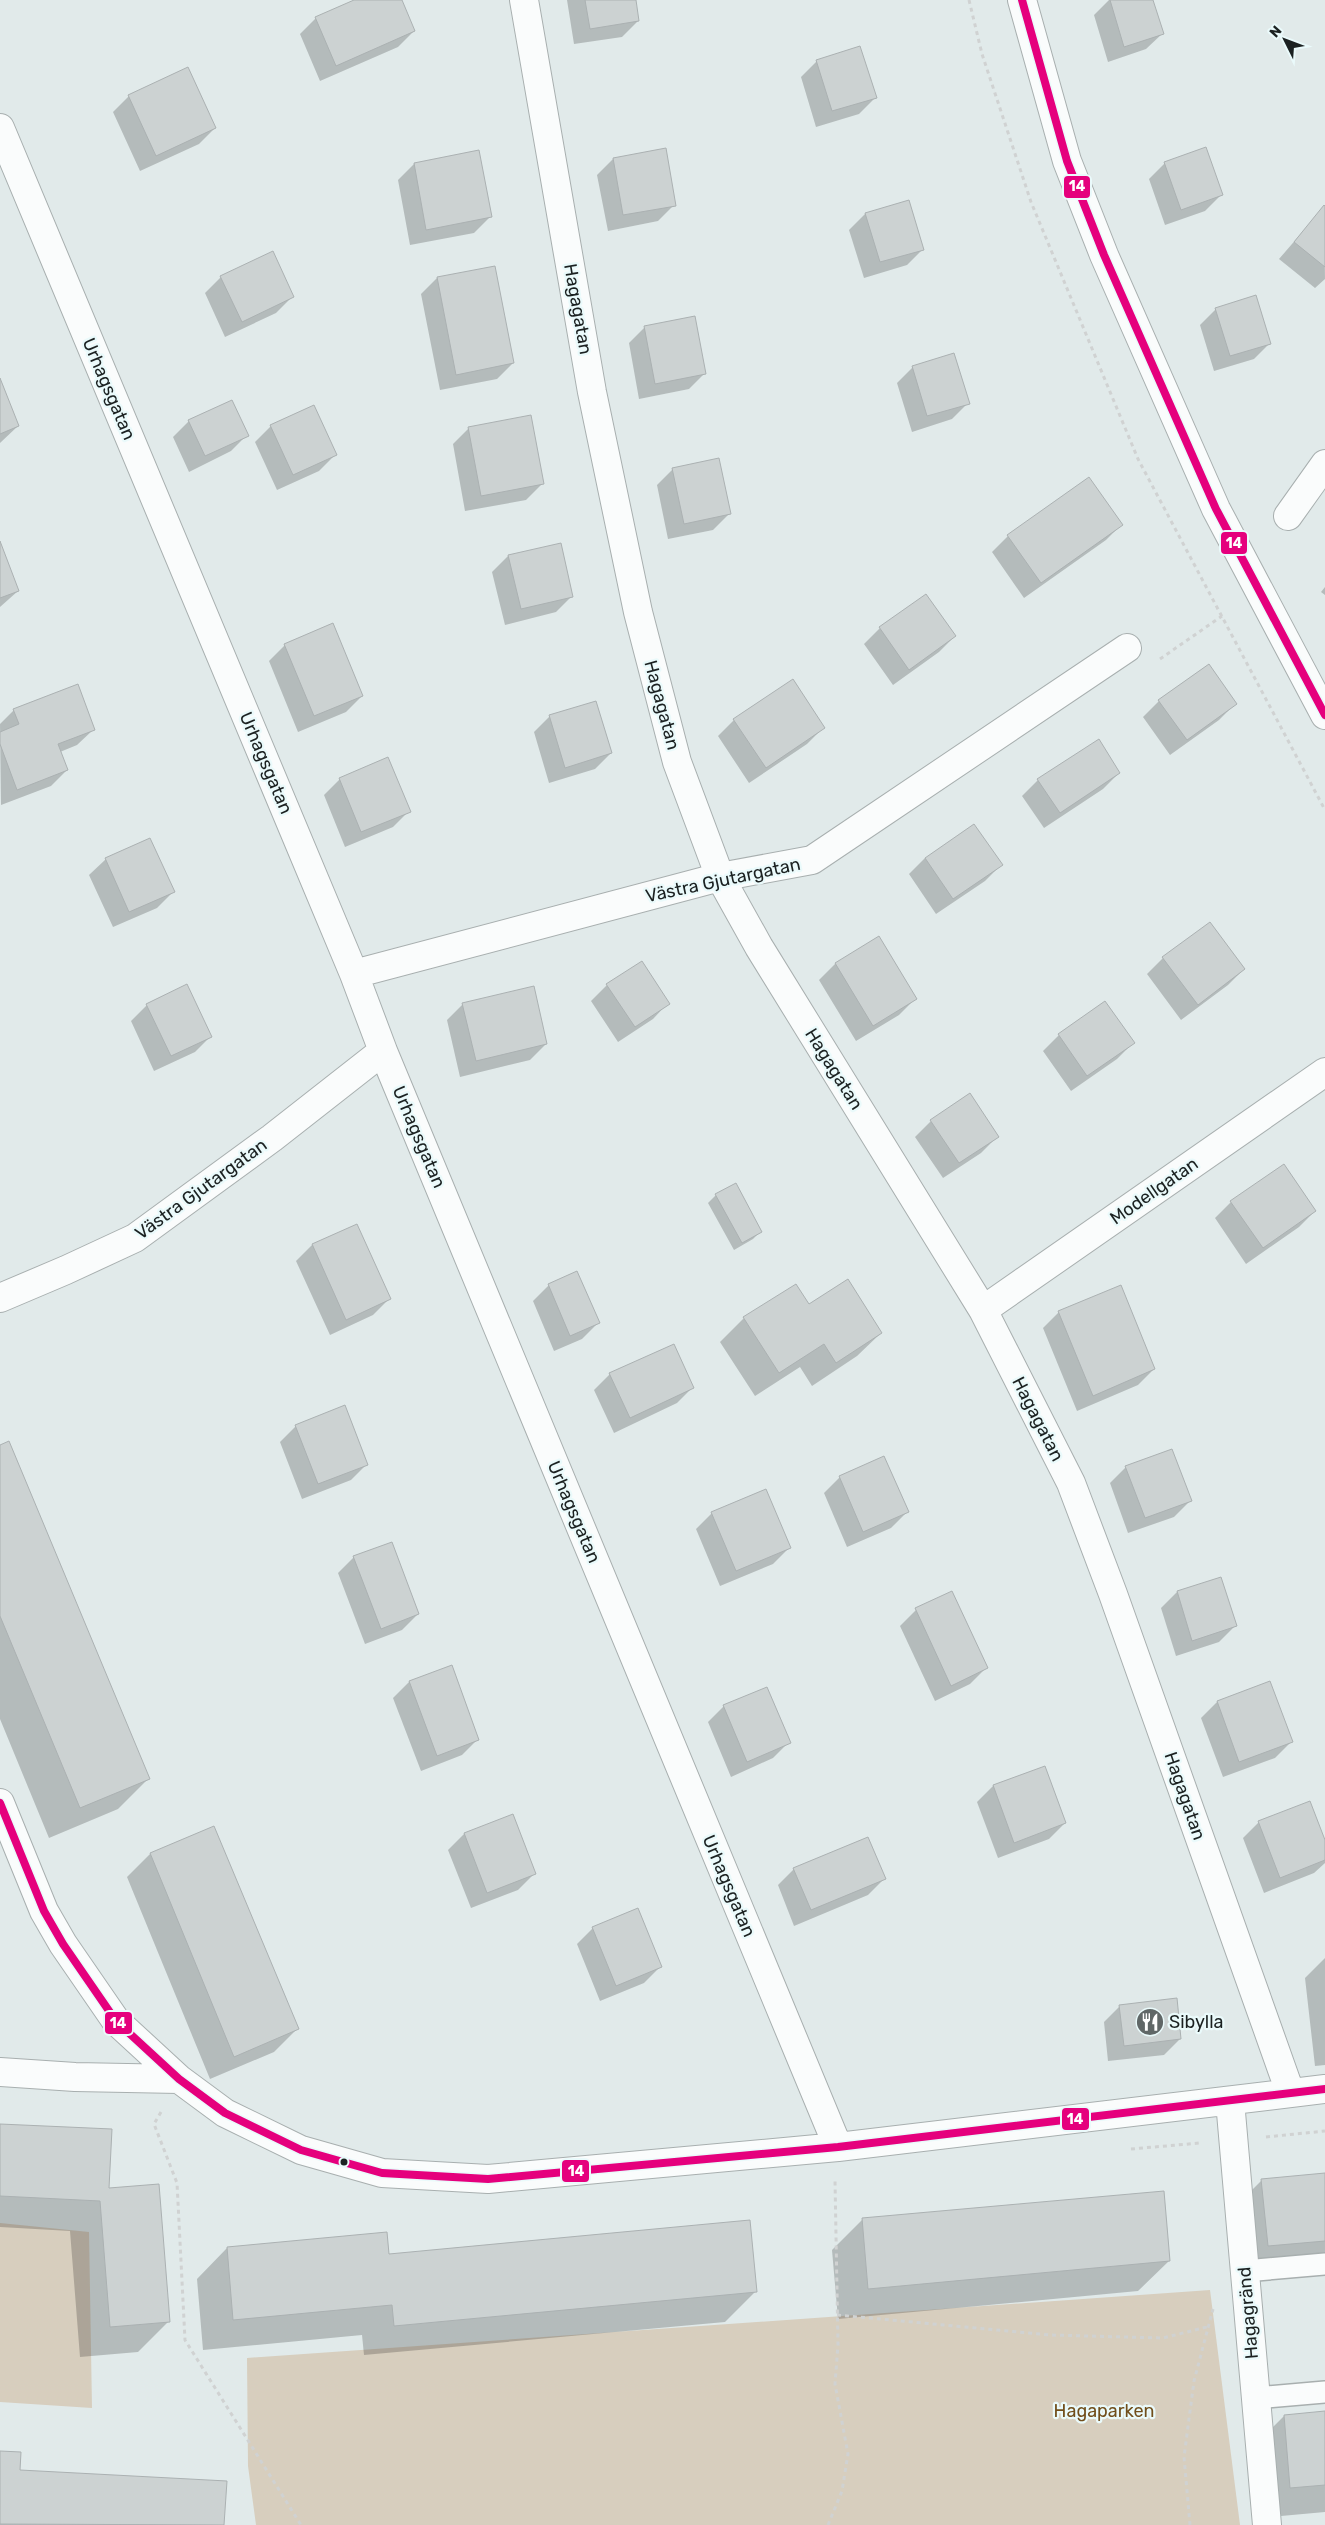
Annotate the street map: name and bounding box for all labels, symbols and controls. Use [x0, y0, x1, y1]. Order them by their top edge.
north arrow [1260, 15, 1310, 65]
text: N [1266, 22, 1285, 41]
line badge: 14 [1063, 175, 1091, 199]
text: 14 [1069, 178, 1086, 195]
street label: Hagagatan [559, 262, 597, 356]
street label: Urhagsgatan [78, 335, 140, 443]
line badge: 14 [1220, 531, 1248, 555]
text: 14 [1226, 535, 1243, 552]
street label: Hagagatan [639, 658, 685, 752]
street label: Urhagsgatan [235, 709, 297, 817]
street label: Västra Gjutargatan [644, 853, 802, 907]
street label: Hagagatan [800, 1024, 868, 1114]
street label: Urhagsgatan [388, 1083, 450, 1191]
street label: Västra Gjutargatan [131, 1134, 271, 1244]
street label: Modellgatan [1106, 1153, 1202, 1229]
street label: Hagagatan [1007, 1373, 1069, 1465]
street label: Urhagsgatan [543, 1458, 605, 1566]
street label: Hagagatan [1160, 1749, 1210, 1843]
street label: Urhagsgatan [698, 1832, 760, 1940]
restaurant icon: Sibylla [1135, 2007, 1165, 2037]
line badge: 14 [104, 2011, 133, 2035]
place label: Sibylla [1169, 2011, 1224, 2033]
text: 14 [110, 2015, 127, 2032]
line badge: 14 [1061, 2107, 1090, 2131]
text: 14 [1067, 2111, 1084, 2128]
unlabelled marker [339, 2157, 349, 2167]
line badge: 14 [561, 2159, 590, 2183]
text: 14 [568, 2163, 585, 2180]
street label: Hagagränd [1233, 2266, 1263, 2360]
park label: Hagaparken [1054, 2400, 1154, 2422]

